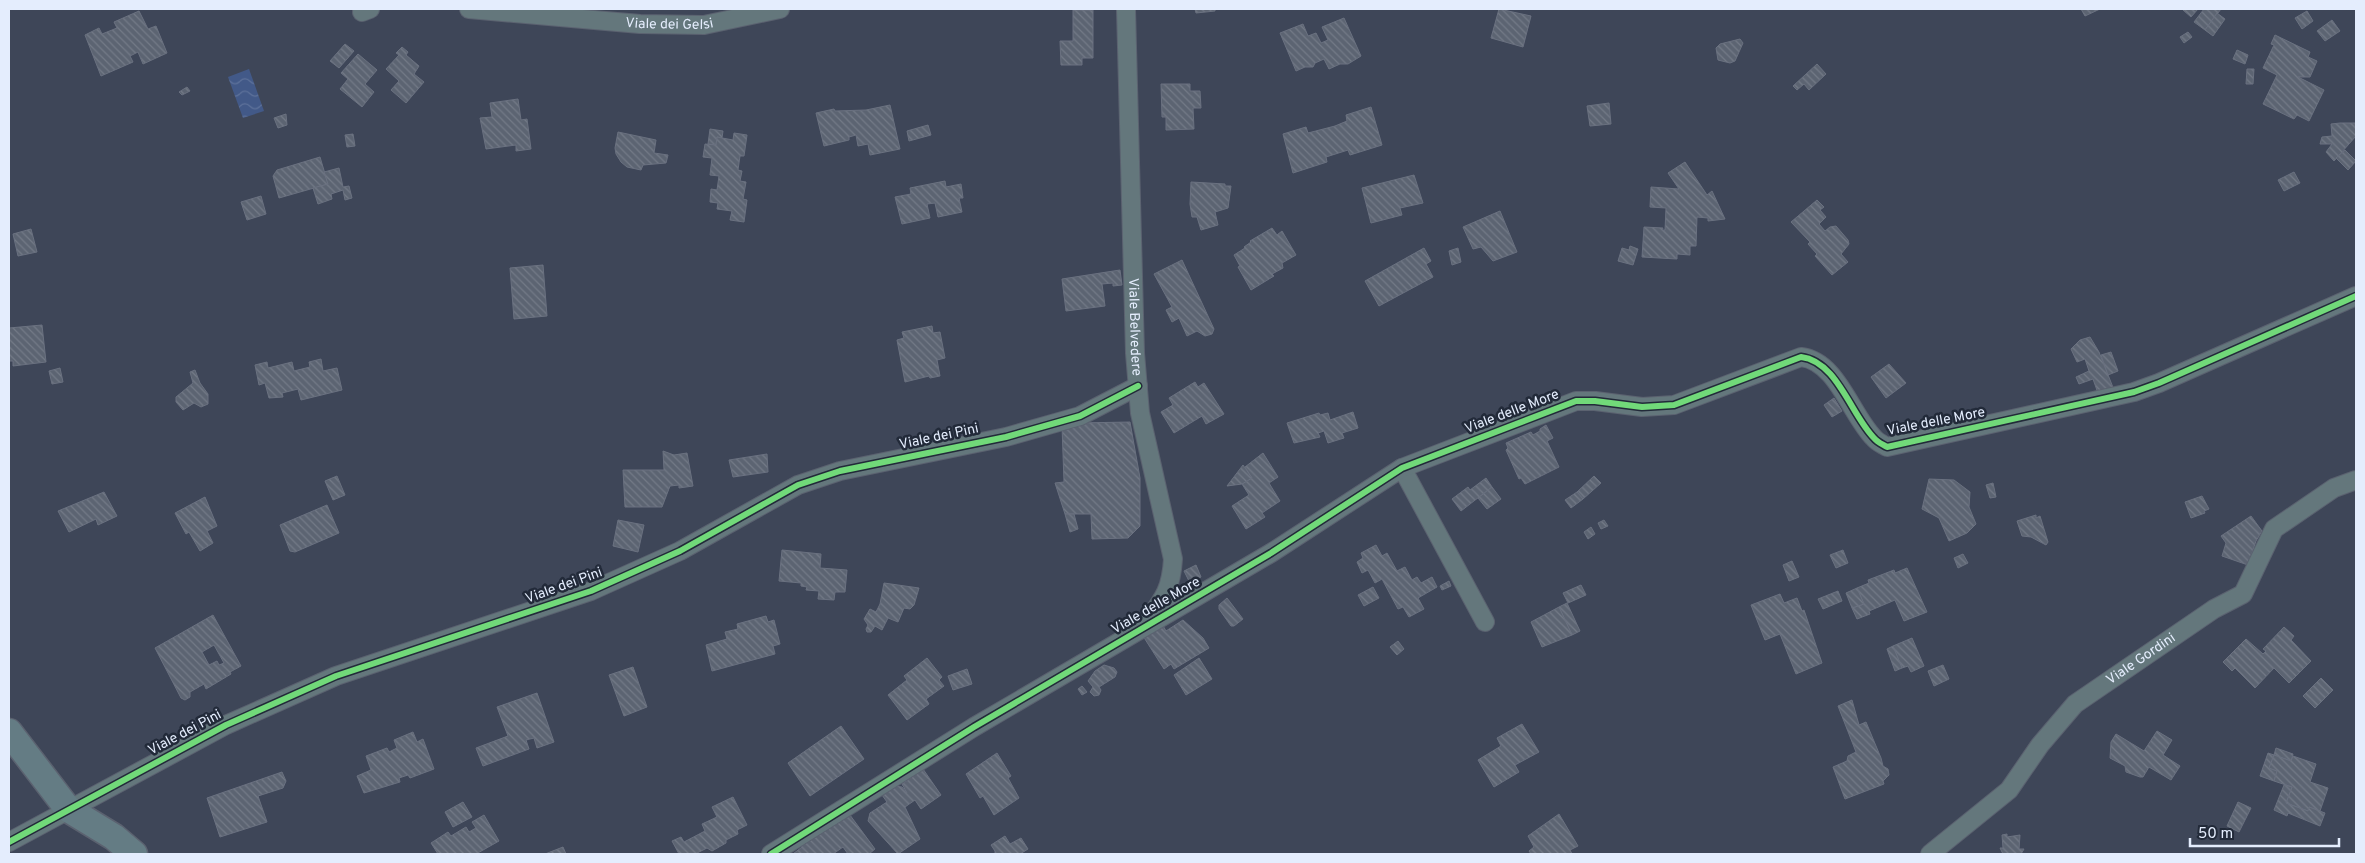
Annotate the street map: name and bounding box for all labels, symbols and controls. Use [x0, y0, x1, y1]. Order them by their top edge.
street label: Viale dei Gelsi [625, 14, 715, 33]
street label: Viale Belvedere [1125, 278, 1145, 377]
street label: Viale delle More [1462, 386, 1562, 438]
street label: Viale delle More [1885, 404, 1987, 440]
street label: Viale dei Pini [898, 420, 980, 454]
street label: Viale dei Pini [523, 564, 605, 608]
street label: Viale delle More [1109, 574, 1203, 638]
street label: Viale Gordini [2103, 629, 2179, 689]
street label: Viale dei Pini [145, 707, 225, 759]
scale bar [2190, 816, 2339, 848]
text: 50 m [2198, 825, 2233, 844]

